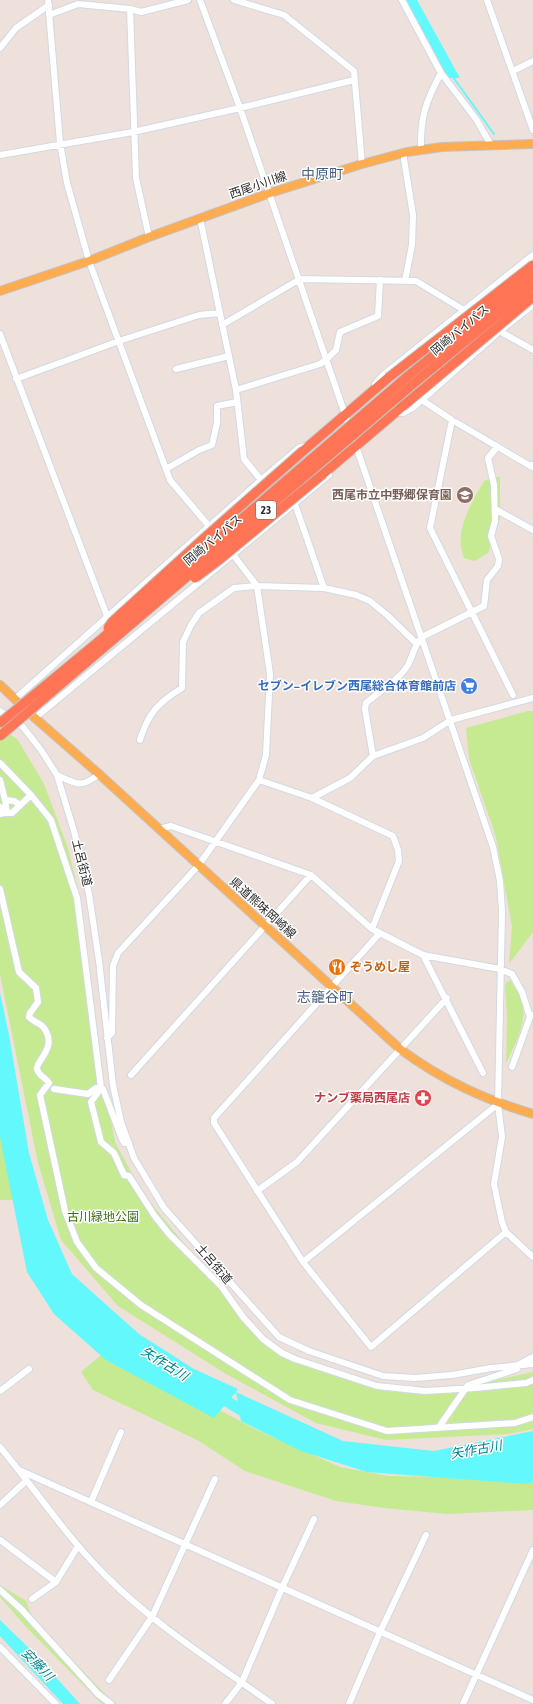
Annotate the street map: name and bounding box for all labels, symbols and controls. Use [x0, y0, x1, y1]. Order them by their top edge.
district label: 中原町 [301, 166, 343, 182]
street label: 西尾小川線 [227, 169, 289, 201]
street label: 岡崎バイパス [428, 302, 492, 358]
school or university icon: 西尾市立中野郷保育園 [455, 485, 475, 505]
place label: 西尾市立中野郷保育園 [332, 488, 452, 502]
road number: 23 [256, 501, 276, 519]
street label: 岡崎バイパス [181, 512, 245, 568]
supermarket icon: セブン−イレブン西尾総合体育館前店 [459, 676, 479, 696]
place label: セブン−イレブン西尾総合体育館前店 [258, 679, 456, 693]
street label: 土呂街道 [69, 838, 95, 888]
street label: 県道熊味岡崎線 [227, 875, 299, 941]
restaurant icon: ぞうめし屋 [327, 957, 347, 977]
place label: ぞうめし屋 [350, 960, 410, 974]
district label: 志籠谷町 [297, 989, 353, 1005]
pharmacy icon: ナンブ薬局西尾店 [413, 1088, 433, 1108]
place label: ナンブ薬局西尾店 [314, 1091, 410, 1105]
park label: 古川緑地公園 [67, 1210, 139, 1224]
street label: 土呂街道 [193, 1241, 235, 1287]
water label: 矢作古川 [139, 1343, 192, 1385]
water label: 矢作古川 [449, 1437, 505, 1461]
water label: 安藤川 [19, 1645, 58, 1685]

